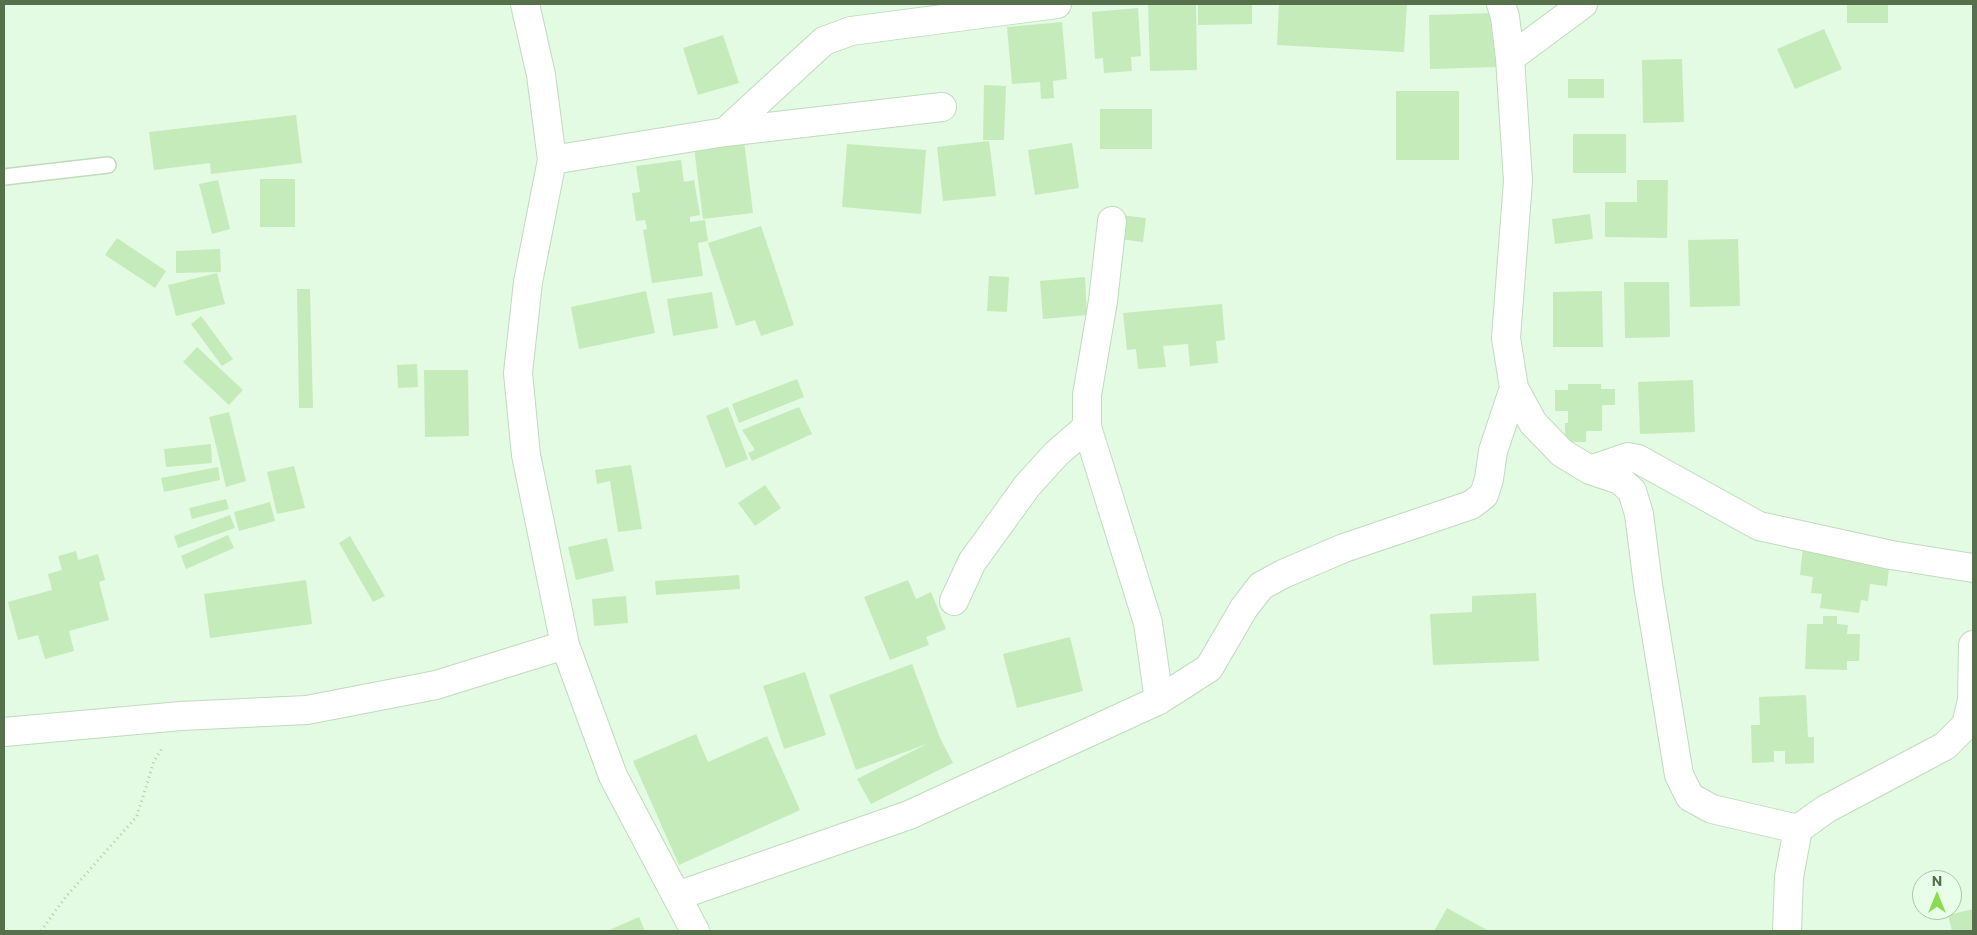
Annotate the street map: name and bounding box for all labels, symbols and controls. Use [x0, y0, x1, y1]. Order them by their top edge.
north arrow [1912, 870, 1962, 920]
text: N [1932, 872, 1942, 889]

